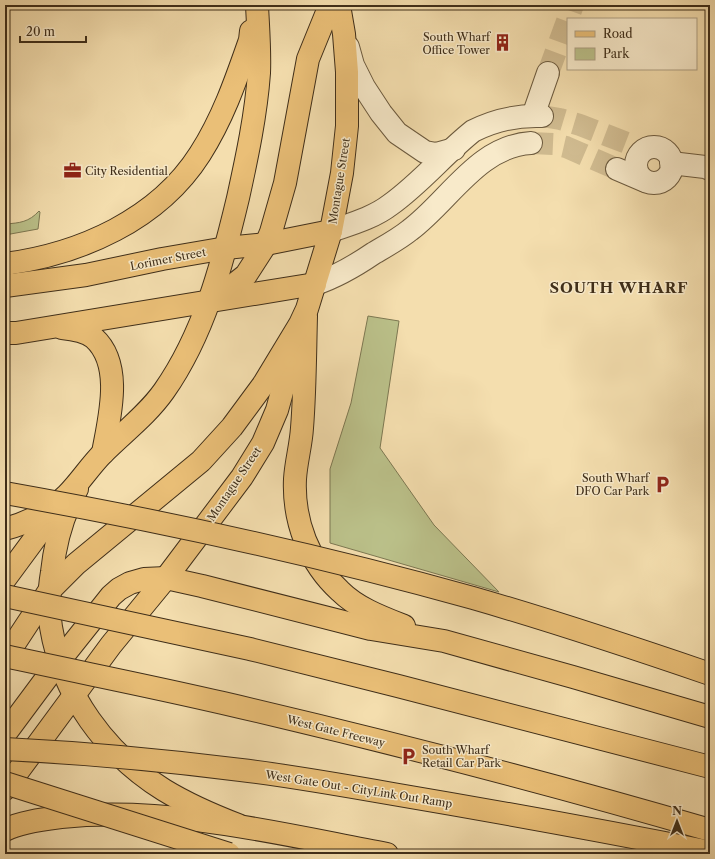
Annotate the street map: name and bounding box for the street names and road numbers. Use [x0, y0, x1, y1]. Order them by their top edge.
street label: Montague Street [325, 137, 353, 225]
street label: Lorimer Street [129, 245, 207, 273]
street label: Montague Street [204, 444, 264, 524]
street label: West Gate Freeway [285, 712, 387, 750]
street label: West Gate Out - CityLink Out Ramp [264, 767, 454, 811]

